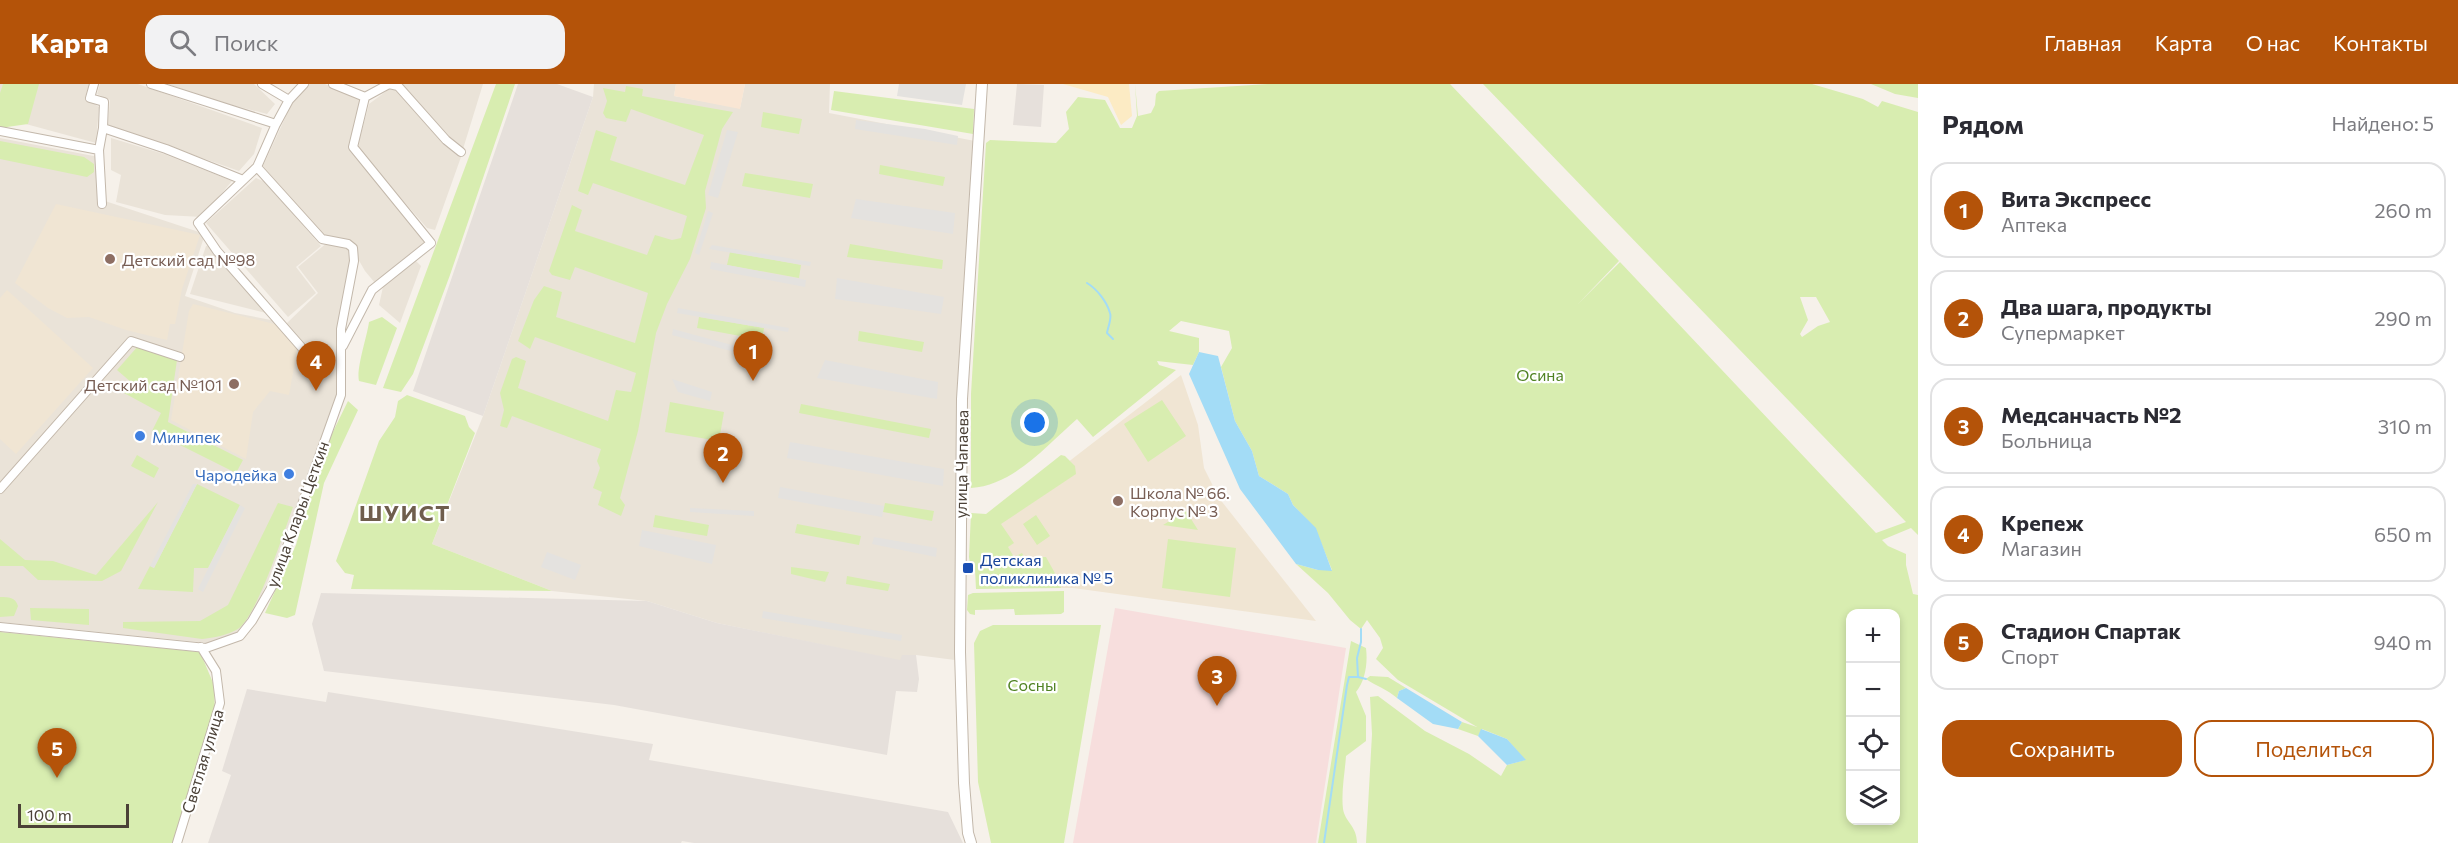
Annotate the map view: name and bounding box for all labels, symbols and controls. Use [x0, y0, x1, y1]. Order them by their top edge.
search box [145, 15, 565, 69]
text: Карта [30, 25, 109, 59]
icon: search [166, 26, 199, 59]
text: Поиск [214, 29, 278, 56]
text: Главная [2044, 30, 2122, 55]
text: Карта [2155, 30, 2213, 55]
text: О нас [2246, 30, 2300, 55]
text: Контакты [2333, 30, 2428, 55]
text: Рядом [1942, 108, 2024, 139]
text: Найдено: 5 [2332, 111, 2434, 135]
text: Вита Экспресс [2001, 185, 2151, 212]
text: 1 [1959, 198, 1968, 222]
text: 260 m [2374, 198, 2432, 222]
text: Аптека [2001, 212, 2067, 236]
place label: Детский сад №98 [122, 250, 255, 269]
marker: Детский сад №98 [103, 252, 117, 266]
text: Два шага, продукты [2001, 293, 2212, 320]
text: 2 [1958, 306, 1969, 330]
text: 290 m [2374, 306, 2432, 330]
text: Супермаркет [2001, 320, 2125, 344]
pin: 1 [734, 332, 772, 381]
pin: 4 [296, 342, 336, 391]
park label: Осина [1516, 365, 1564, 384]
place label: Детский сад №101 [84, 375, 222, 394]
marker: Детский сад №101 [227, 377, 241, 391]
text: Медсанчасть №2 [2001, 401, 2182, 428]
your location [1020, 408, 1049, 437]
street label: улица Чапаева [951, 410, 971, 518]
text: 3 [1958, 414, 1969, 438]
text: 310 m [2378, 414, 2432, 438]
place label: Минипек [152, 427, 221, 446]
text: Больница [2001, 428, 2092, 452]
marker: Минипек [133, 429, 147, 443]
pin: 2 [704, 434, 742, 483]
street label: улица Клары Цеткин [262, 438, 332, 590]
place label: Чародейка [195, 465, 277, 484]
marker: Чародейка [282, 467, 296, 481]
place label: Школа № 66. Корпус № 3 [1130, 483, 1230, 520]
marker: Школа № 66. Корпус № 3 [1111, 494, 1125, 508]
district label: ШУИСТ [359, 499, 451, 526]
text: Крепеж [2001, 509, 2084, 536]
text: 4 [1957, 522, 1970, 546]
text: 650 m [2374, 522, 2432, 546]
text: Магазин [2001, 536, 2082, 560]
place label: Детская поликлиника № 5 [980, 550, 1113, 587]
marker: Детская поликлиника № 5 [961, 561, 975, 575]
map controls [1846, 609, 1900, 825]
button: + [1846, 609, 1900, 663]
text: Стадион Спартак [2001, 617, 2181, 644]
text: 5 [1958, 630, 1969, 654]
text: 940 m [2374, 630, 2432, 654]
text: Спорт [2001, 644, 2059, 668]
pin: 3 [1198, 656, 1236, 706]
button: − [1846, 663, 1900, 717]
park label: Сосны [1007, 675, 1057, 694]
street label: Светлая улица [177, 707, 227, 815]
button: locate [1846, 717, 1900, 771]
button: Сохранить [1942, 720, 2182, 777]
button: Поделиться [2194, 720, 2434, 777]
pin: 5 [38, 728, 76, 778]
button: layers [1846, 771, 1900, 825]
scale bar [18, 801, 129, 828]
text: 100 m [27, 805, 72, 824]

